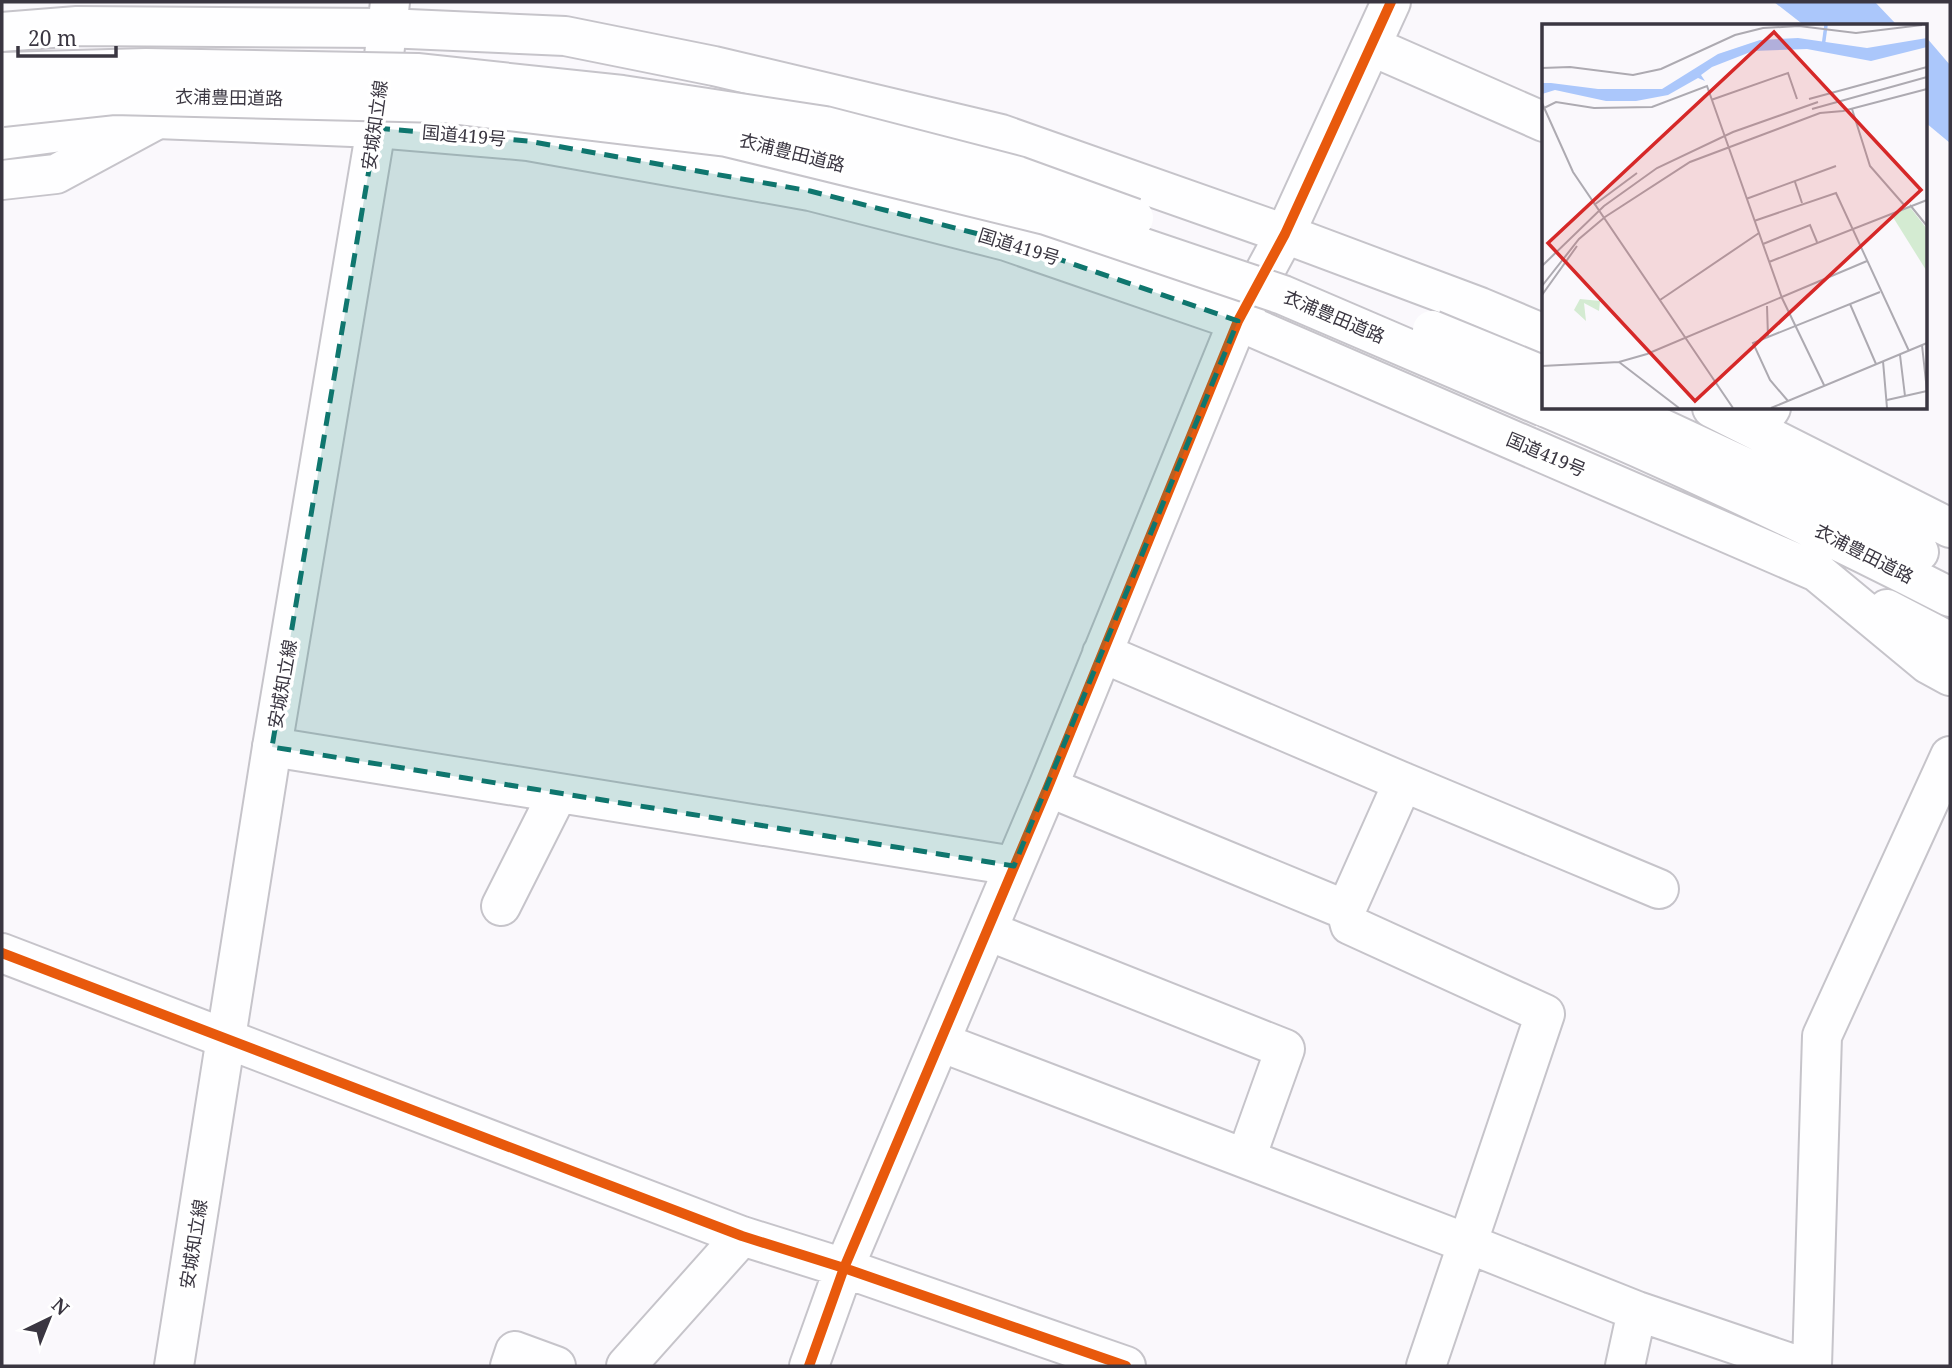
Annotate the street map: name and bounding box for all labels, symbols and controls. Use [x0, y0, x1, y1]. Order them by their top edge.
scale bar [18, 14, 116, 58]
text: 20 m [28, 24, 77, 52]
inset map [1542, 24, 1927, 410]
street label: 安城知立線 [356, 79, 392, 171]
street label: 衣浦豊田道路 [175, 84, 283, 110]
street label: 国道419号 [421, 119, 507, 151]
street label: 衣浦豊田道路 [737, 127, 848, 177]
street label: 国道419号 [976, 222, 1063, 270]
street label: 衣浦豊田道路 [1280, 284, 1389, 348]
street label: 国道419号 [1503, 427, 1590, 482]
street label: 衣浦豊田道路 [1811, 518, 1918, 588]
street label: 安城知立線 [262, 637, 302, 730]
street label: 安城知立線 [174, 1198, 212, 1290]
north arrow [14, 1284, 84, 1354]
text: N [46, 1292, 75, 1321]

